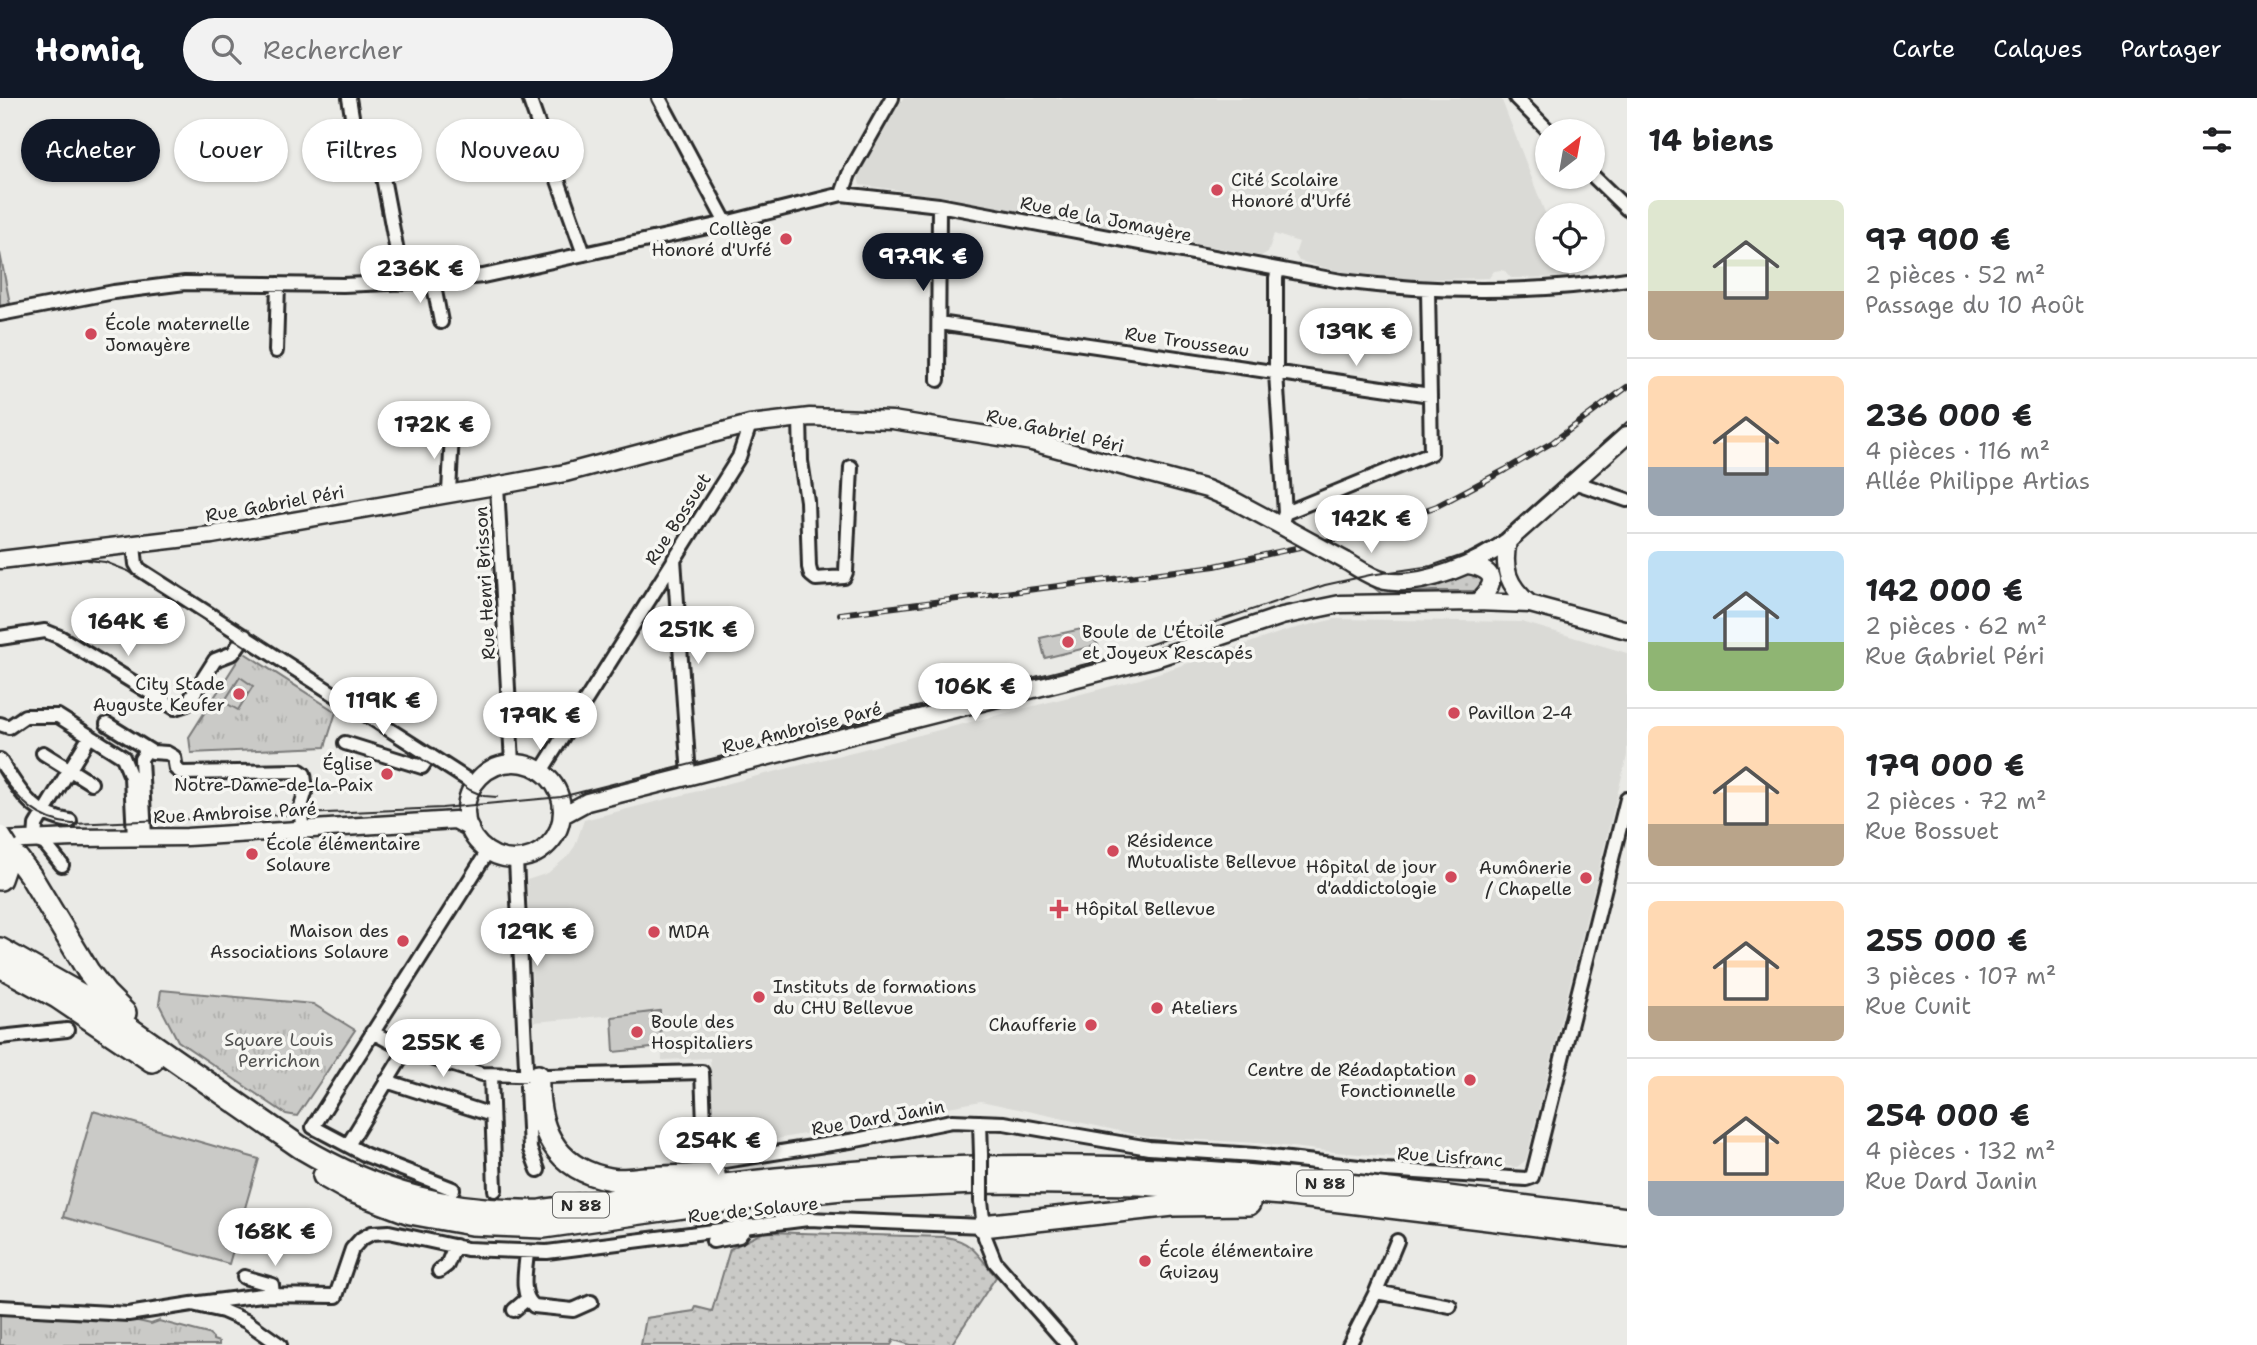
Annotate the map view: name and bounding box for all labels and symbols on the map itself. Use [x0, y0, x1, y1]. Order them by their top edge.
north arrow [1535, 119, 1605, 189]
place label: Cité Scolaire Honoré d'Urfé [1231, 168, 1352, 213]
marker: Cité Scolaire Honoré d'Urfé [1209, 182, 1225, 198]
street label: Rue de la Jomayère [1018, 191, 1194, 247]
place label: Collège Honoré d'Urfé [651, 217, 772, 262]
marker: Collège Honoré d'Urfé [778, 231, 794, 247]
pin: 97.9K € [858, 234, 988, 293]
pin: 236K € [363, 246, 477, 305]
pin: 139K € [1299, 308, 1413, 368]
place label: École maternelle Jomayère [105, 312, 250, 357]
street label: Rue Trousseau [1123, 321, 1251, 363]
marker: École maternelle Jomayère [83, 326, 99, 342]
pin: 172K € [377, 402, 491, 461]
street label: Rue Gabriel Péri [984, 403, 1126, 459]
street label: Rue Bossuet [639, 468, 717, 570]
street label: Rue Gabriel Péri [204, 480, 346, 528]
pin: 142K € [1314, 496, 1428, 555]
street label: Rue Henri Brisson [469, 506, 501, 660]
pin: 164K € [71, 598, 185, 658]
pin: 251K € [641, 606, 755, 666]
place label: Boule de L'Étoile et Joyeux Rescapés [1082, 620, 1253, 665]
marker: Boule de L'Étoile et Joyeux Rescapés [1060, 634, 1076, 650]
pin: 106K € [918, 664, 1032, 723]
place label: City Stade Auguste Keufer [93, 672, 225, 717]
pin: 119K € [326, 678, 440, 737]
marker: City Stade Auguste Keufer [231, 686, 247, 702]
pin: 179K € [483, 692, 597, 752]
street label: Rue Ambroise Paré [720, 697, 884, 759]
place label: Pavillon 2-4 [1468, 701, 1572, 725]
marker: Pavillon 2-4 [1446, 705, 1462, 721]
place label: Église Notre-Dame-de-la-Paix [174, 752, 373, 797]
marker: Église Notre-Dame-de-la-Paix [379, 766, 395, 782]
street label: Rue Ambroise Paré [153, 797, 317, 829]
place label: Résidence Mutualiste Bellevue [1127, 829, 1297, 874]
place label: École élémentaire Solaure [266, 832, 421, 877]
marker: Résidence Mutualiste Bellevue [1105, 843, 1121, 859]
marker: École élémentaire Solaure [244, 846, 260, 862]
place label: Hôpital de jour d'addictologie [1306, 855, 1437, 900]
place label: Aumônerie / Chapelle [1479, 856, 1572, 901]
marker: Hôpital de jour d'addictologie [1443, 869, 1459, 885]
marker: Aumônerie / Chapelle [1578, 870, 1594, 886]
place label: Hôpital Bellevue [1075, 897, 1215, 921]
marker: Hôpital Bellevue [1049, 899, 1069, 919]
pin: 129K € [480, 908, 594, 968]
place label: Maison des Associations Solaure [210, 919, 389, 964]
place label: MDA [668, 920, 710, 944]
marker: MDA [646, 924, 662, 940]
marker: Maison des Associations Solaure [395, 933, 411, 949]
place label: Instituts de formations du CHU Bellevue [773, 975, 977, 1020]
marker: Instituts de formations du CHU Bellevue [751, 989, 767, 1005]
place label: Ateliers [1171, 996, 1238, 1020]
marker: Ateliers [1149, 1000, 1165, 1016]
place label: Boule des Hospitaliers [651, 1010, 753, 1055]
place label: Chaufferie [988, 1013, 1077, 1037]
marker: Chaufferie [1083, 1017, 1099, 1033]
pin: 255K € [386, 1020, 500, 1079]
marker: Boule des Hospitaliers [629, 1024, 645, 1040]
park label: Square Louis Perrichon [224, 1028, 334, 1073]
place label: Centre de Réadaptation Fonctionnelle [1247, 1058, 1456, 1103]
marker: Centre de Réadaptation Fonctionnelle [1462, 1072, 1478, 1088]
street label: Rue Dard Janin [809, 1094, 947, 1142]
pin: 254K € [661, 1118, 775, 1177]
street label: Rue Lisfranc [1396, 1141, 1504, 1173]
road number: N 88 [1297, 1170, 1353, 1196]
street label: Rue de Solaure [687, 1191, 819, 1229]
road number: N 88 [553, 1192, 609, 1218]
pin: 168K € [218, 1208, 332, 1268]
place label: École élémentaire Guizay [1159, 1239, 1314, 1284]
marker: École élémentaire Guizay [1137, 1253, 1153, 1269]

